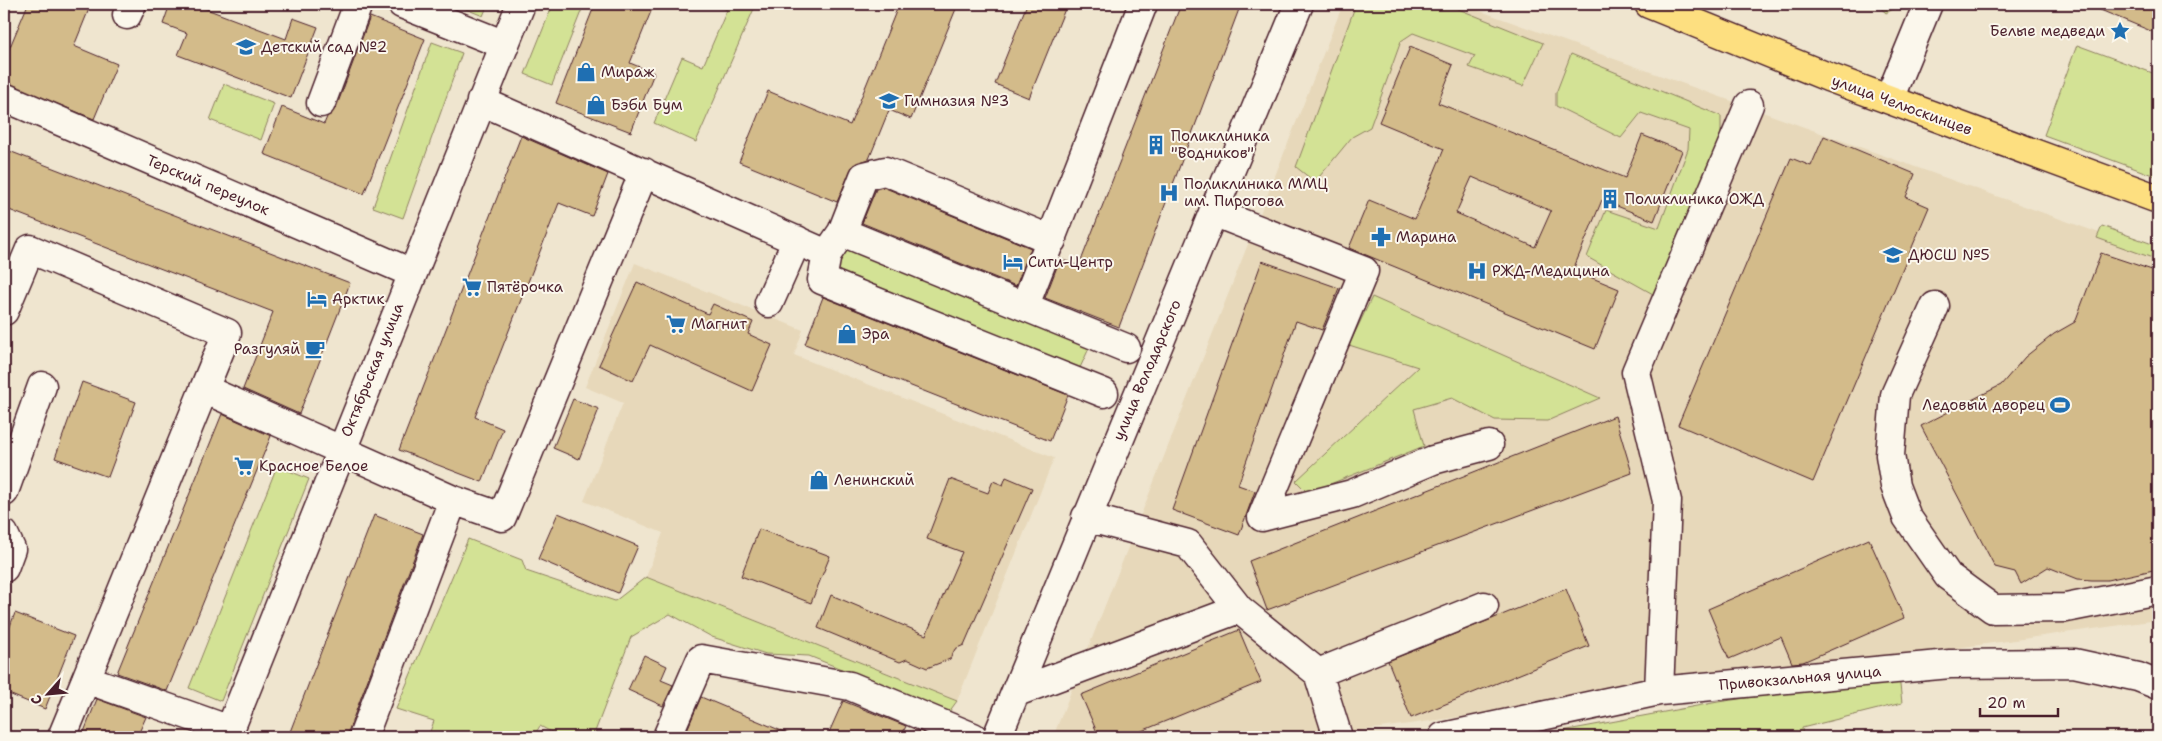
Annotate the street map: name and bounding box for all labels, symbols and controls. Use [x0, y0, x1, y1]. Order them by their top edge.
place icon: Белые медведи [2109, 20, 2131, 42]
place label: Белые медведи [1990, 21, 2105, 41]
school or university icon: Детский сад №2 [235, 36, 257, 58]
place label: Детский сад №2 [261, 37, 387, 57]
shop icon: Мираж [575, 61, 597, 83]
place label: Мираж [601, 62, 655, 82]
street label: улица Челюскинцев [1829, 70, 1975, 140]
school or university icon: Гимназия №3 [878, 90, 900, 112]
place label: Гимназия №3 [904, 91, 1009, 111]
shop icon: Бэби Бум [585, 94, 607, 116]
place label: Бэби Бум [611, 95, 683, 115]
place label: Поликлиника "Водников" [1171, 126, 1270, 163]
building icon: Поликлиника "Водников" [1145, 134, 1167, 156]
street label: Терский переулок [144, 150, 272, 220]
place label: Поликлиника ММЦ им. Пирогова [1184, 174, 1328, 211]
hospital icon: Поликлиника ММЦ им. Пирогова [1158, 182, 1180, 204]
building icon: Поликлиника ОЖД [1599, 188, 1621, 210]
place label: Поликлиника ОЖД [1625, 189, 1765, 209]
pharmacy icon: Марина [1370, 226, 1392, 248]
place label: Марина [1396, 227, 1457, 247]
school or university icon: ДЮСШ №5 [1882, 244, 1904, 266]
place label: ДЮСШ №5 [1908, 245, 1990, 265]
hotel icon: Сити-Центр [1002, 251, 1024, 273]
place label: Сити-Центр [1028, 252, 1113, 272]
hospital icon: РЖД-Медицина [1466, 260, 1488, 282]
place label: РЖД-Медицина [1492, 261, 1610, 281]
supermarket icon: Пятёрочка [461, 276, 483, 298]
place label: Пятёрочка [487, 277, 564, 297]
hotel icon: Арктик [306, 288, 328, 310]
place label: Арктик [332, 289, 384, 309]
street label: улица Володарского [1108, 297, 1186, 443]
street label: Октябрьская улица [336, 299, 408, 440]
supermarket icon: Магнит [665, 313, 687, 335]
place label: Магнит [691, 314, 747, 334]
shop icon: Эра [836, 323, 858, 345]
place label: Эра [862, 324, 890, 344]
cafe icon: Разгуляй [304, 338, 326, 360]
place label: Разгуляй [234, 339, 300, 359]
sports icon: Ледовый дворец [2049, 394, 2071, 416]
place label: Ледовый дворец [1922, 395, 2045, 415]
supermarket icon: Красное Белое [233, 455, 255, 477]
place label: Красное Белое [259, 456, 369, 476]
shop icon: Ленинский [808, 469, 830, 491]
place label: Ленинский [834, 470, 914, 490]
street label: Привокзальная улица [1718, 661, 1883, 695]
north arrow [22, 668, 72, 718]
scale bar [1980, 686, 2057, 718]
text: С [26, 692, 46, 708]
text: 20 m [1987, 693, 2026, 713]

